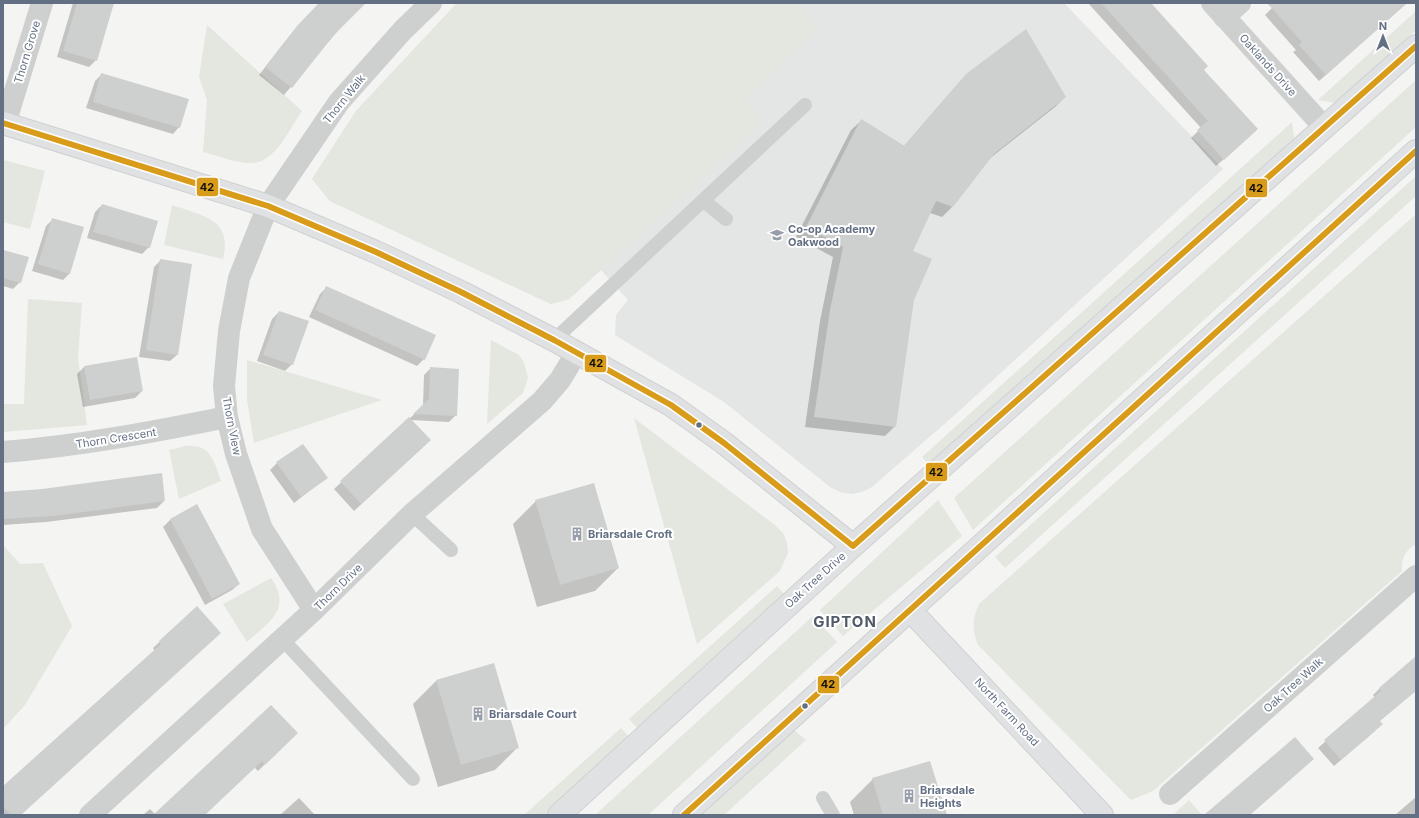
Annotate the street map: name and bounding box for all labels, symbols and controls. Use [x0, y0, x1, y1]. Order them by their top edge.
north arrow [1363, 16, 1403, 56]
street label: Thorn Grove [11, 19, 43, 85]
text: N [1379, 19, 1387, 33]
street label: Oaklands Drive [1236, 31, 1300, 99]
street label: Thorn Walk [320, 72, 368, 126]
line badge: 42 [196, 177, 219, 197]
line badge: 42 [1245, 178, 1268, 198]
text: 42 [200, 180, 214, 194]
text: 42 [1249, 181, 1263, 195]
place label: Co-op Academy Oakwood [788, 222, 876, 249]
school or university icon: Co-op Academy Oakwood [769, 227, 785, 243]
line badge: 42 [584, 354, 607, 373]
text: 42 [589, 356, 603, 370]
street label: Thorn View [219, 395, 245, 457]
unlabelled marker [694, 420, 704, 430]
street label: Thorn Crescent [75, 425, 158, 451]
line badge: 42 [925, 462, 948, 482]
text: 42 [929, 465, 943, 479]
building icon: Briarsdale Croft [569, 526, 585, 542]
place label: Briarsdale Croft [588, 527, 672, 541]
street label: Oak Tree Drive [782, 549, 848, 611]
street label: Thorn Drive [311, 561, 365, 613]
district label: GIPTON [813, 612, 877, 631]
street label: Oak Tree Walk [1260, 655, 1326, 715]
line badge: 42 [817, 675, 840, 694]
street label: North Farm Road [972, 675, 1042, 749]
text: 42 [821, 677, 835, 691]
unlabelled marker [800, 701, 810, 711]
building icon: Briarsdale Court [470, 706, 486, 722]
place label: Briarsdale Court [489, 707, 577, 721]
place label: Briarsdale Heights [920, 783, 975, 810]
building icon: Briarsdale Heights [901, 788, 917, 804]

